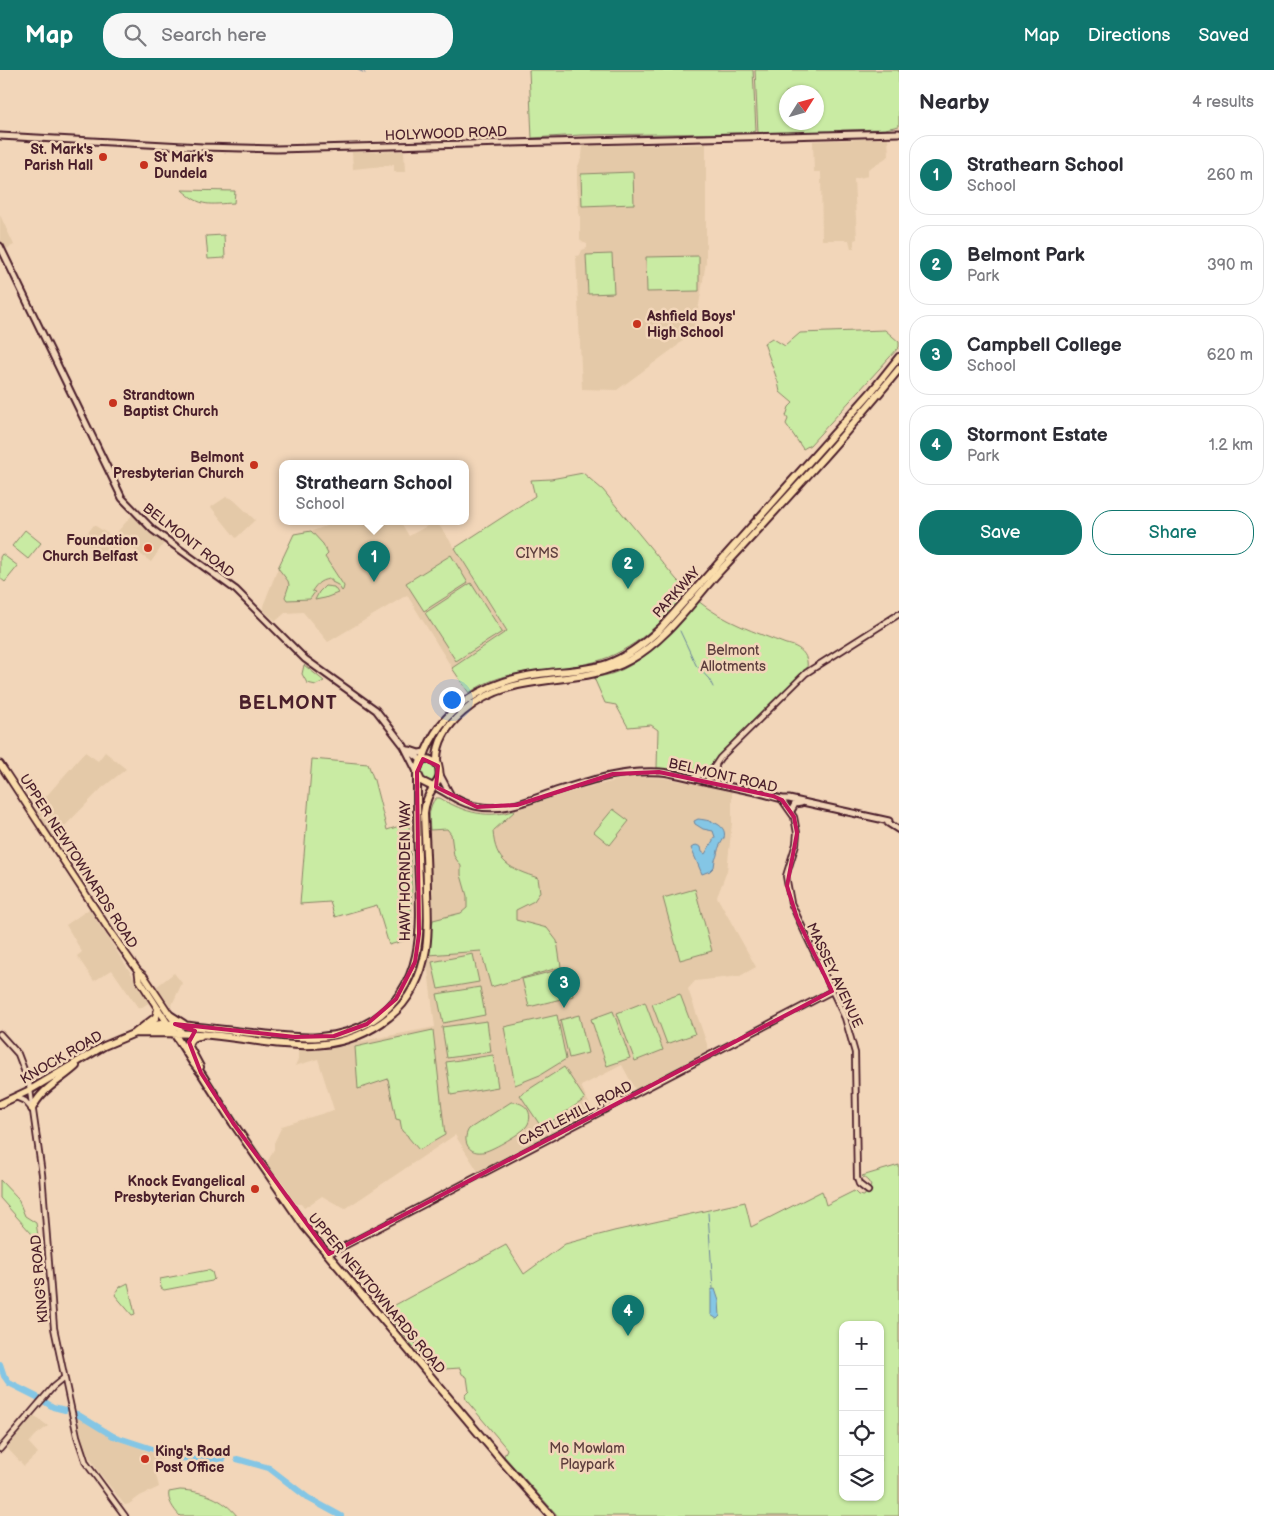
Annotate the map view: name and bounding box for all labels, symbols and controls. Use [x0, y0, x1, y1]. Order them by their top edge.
search box [103, 13, 453, 58]
text: Map [25, 21, 73, 50]
icon: search [121, 21, 149, 49]
text: Search here [161, 24, 267, 47]
text: Map [1024, 25, 1060, 46]
text: Directions [1088, 25, 1170, 46]
text: Saved [1198, 25, 1249, 46]
north arrow [779, 85, 824, 130]
text: Nearby [919, 90, 989, 115]
text: 4 results [1192, 93, 1254, 112]
street label: HOLYWOOD ROAD [385, 123, 507, 144]
place label: St. Mark's Parish Hall [24, 141, 93, 174]
place label: St Mark's Dundela [154, 149, 214, 182]
marker: St. Mark's Parish Hall [97, 151, 109, 163]
text: Strathearn School [967, 154, 1124, 177]
marker: St Mark's Dundela [138, 159, 150, 171]
text: 1 [933, 166, 939, 185]
text: 260 m [1207, 166, 1253, 185]
text: School [967, 177, 1016, 196]
text: Belmont Park [967, 244, 1085, 267]
text: 2 [931, 256, 941, 275]
text: 390 m [1207, 256, 1253, 275]
text: Park [967, 267, 999, 286]
place label: Ashfield Boys' High School [646, 308, 735, 341]
marker: Ashfield Boys' High School [631, 318, 643, 330]
text: Campbell College [967, 334, 1122, 357]
text: 3 [931, 346, 941, 365]
text: 620 m [1207, 346, 1253, 365]
text: School [967, 357, 1016, 376]
place label: Strandtown Baptist Church [123, 387, 218, 420]
marker: Strandtown Baptist Church [107, 397, 119, 409]
text: Stormont Estate [967, 424, 1108, 447]
text: 4 [931, 436, 941, 455]
text: 1.2 km [1209, 436, 1253, 455]
text: Park [967, 447, 999, 466]
place label: Belmont Presbyterian Church [113, 449, 244, 482]
marker: Belmont Presbyterian Church [248, 459, 260, 471]
popup [279, 460, 469, 525]
text: Strathearn School [296, 472, 452, 495]
text: School [296, 495, 345, 514]
street label: BELMONT ROAD [140, 499, 238, 581]
button: Save [919, 510, 1082, 555]
button: Share [1092, 510, 1254, 555]
place label: Foundation Church Belfast [42, 532, 138, 565]
pin: 1 [358, 541, 390, 582]
marker: Foundation Church Belfast [142, 542, 154, 554]
park label: CIYMS [515, 545, 559, 562]
pin: 2 [612, 548, 644, 589]
street label: PARKWAY [649, 563, 704, 621]
park label: Belmont Allotments [700, 642, 766, 675]
your location [439, 687, 465, 713]
district label: BELMONT [238, 692, 338, 715]
street label: BELMONT ROAD [667, 755, 779, 796]
street label: UPPER NEWTOWNARDS ROAD [16, 771, 141, 952]
street label: HAWTHORNDEN WAY [397, 800, 414, 941]
street label: MASSEY AVENUE [803, 920, 866, 1030]
pin: 3 [548, 967, 580, 1008]
street label: KNOCK ROAD [17, 1027, 105, 1088]
street label: CASTLEHILL ROAD [515, 1077, 635, 1150]
place label: Knock Evangelical Presbyterian Church [114, 1173, 245, 1206]
marker: Knock Evangelical Presbyterian Church [249, 1183, 261, 1195]
street label: UPPER NEWTOWNARDS ROAD [304, 1210, 449, 1377]
street label: KING'S ROAD [27, 1234, 52, 1324]
pin: 4 [612, 1295, 644, 1336]
map controls [839, 1321, 884, 1501]
button: + [839, 1321, 884, 1366]
button: − [839, 1366, 884, 1411]
button: locate [839, 1411, 884, 1456]
park label: Mo Mowlam Playpark [549, 1440, 625, 1473]
place label: King's Road Post Office [155, 1443, 230, 1476]
marker: King's Road Post Office [139, 1453, 151, 1465]
button: layers [839, 1456, 884, 1501]

